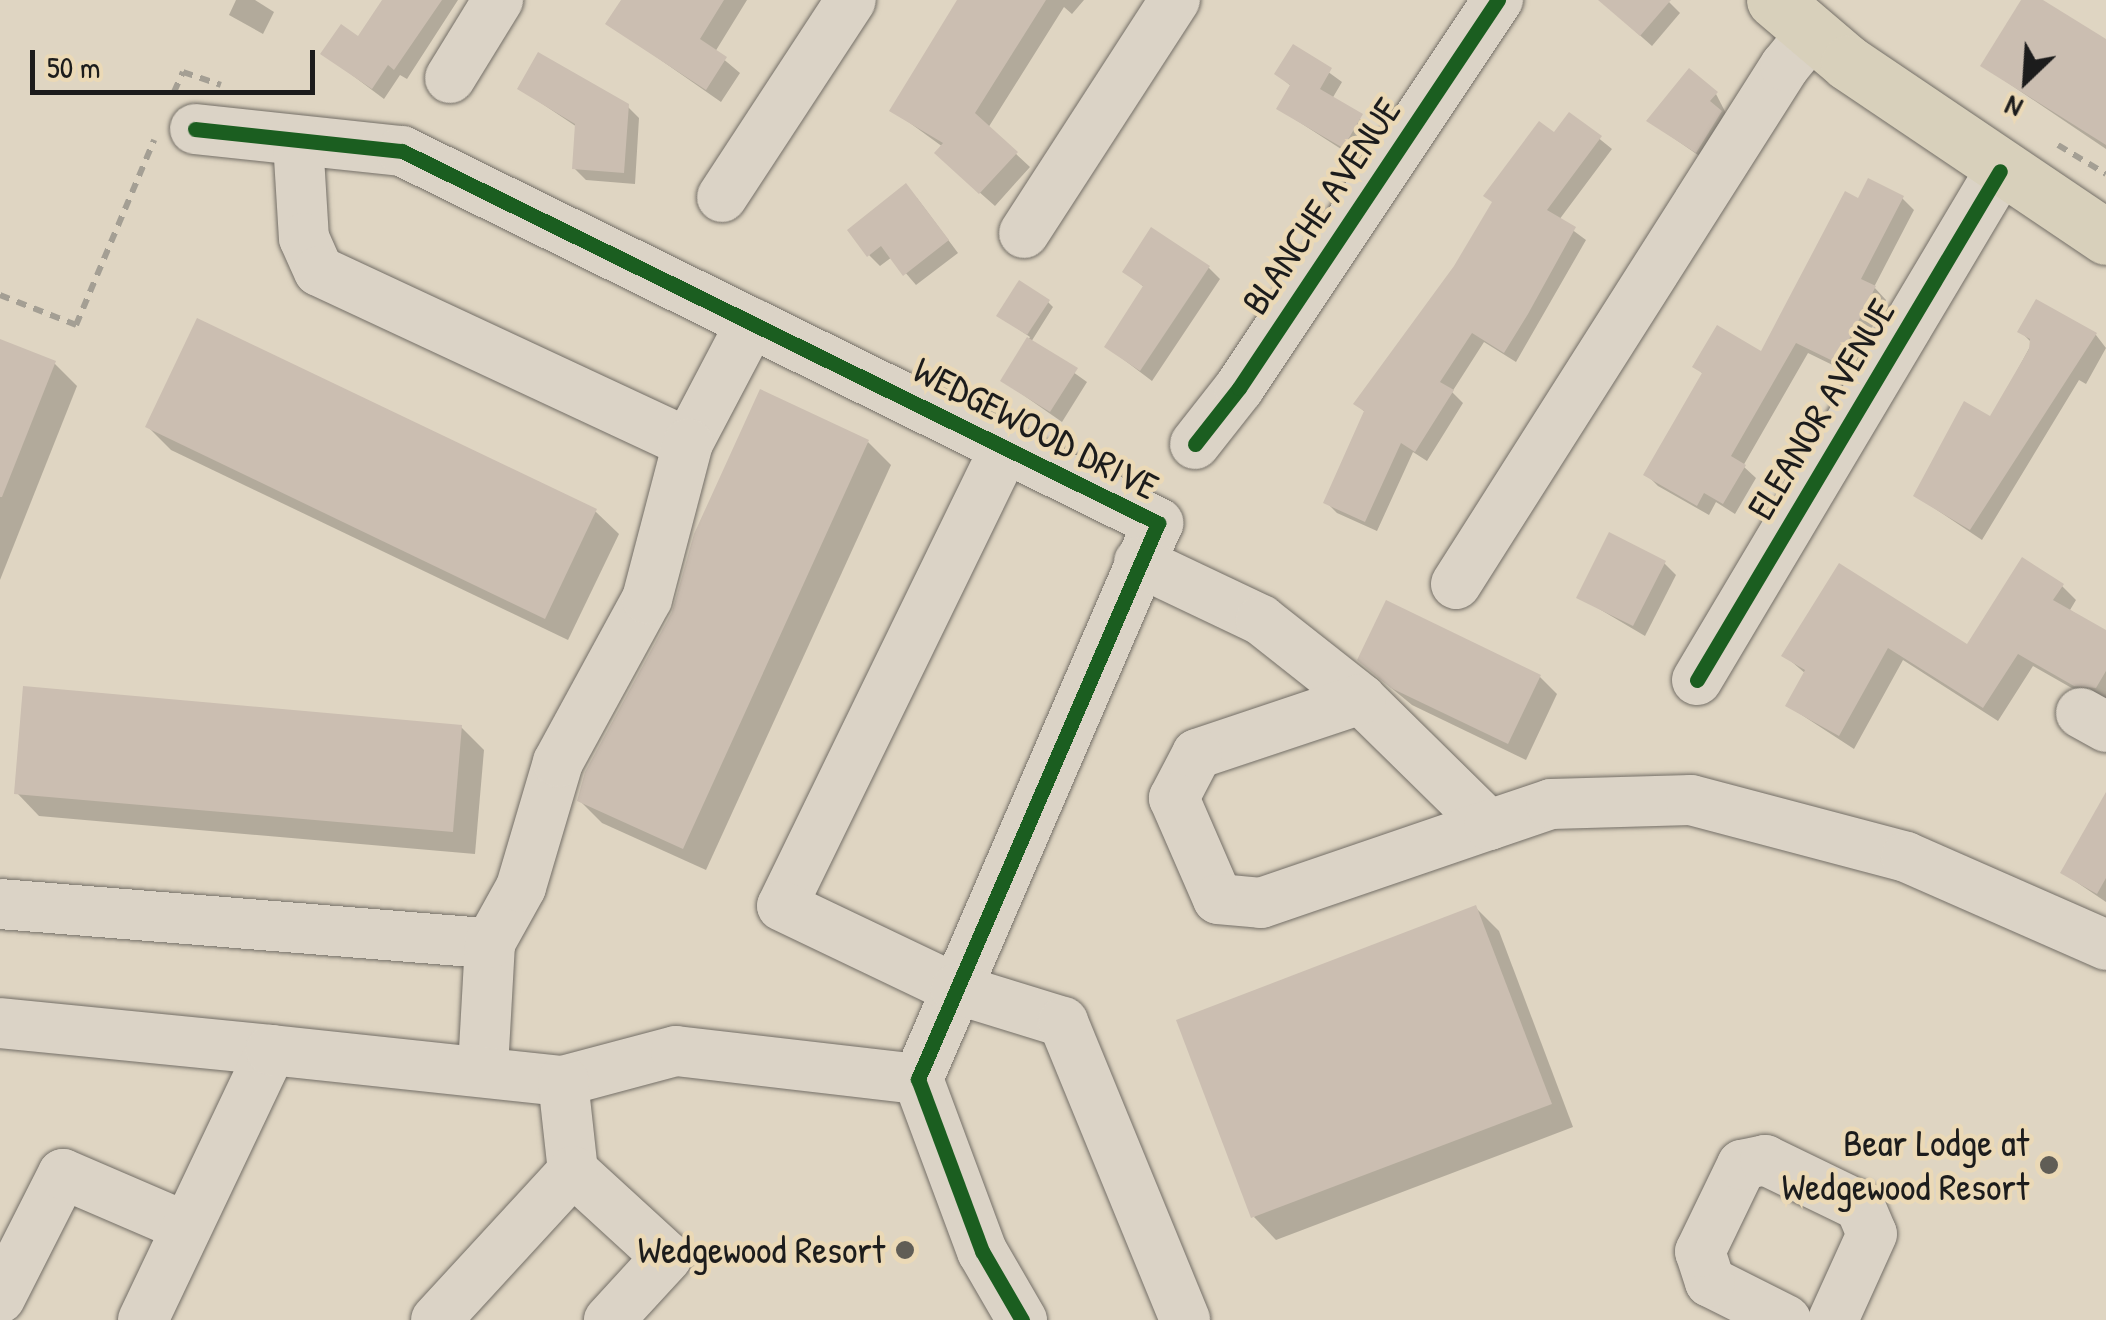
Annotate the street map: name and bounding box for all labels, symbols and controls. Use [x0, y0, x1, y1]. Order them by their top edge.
scale bar [35, 30, 320, 92]
north arrow [1976, 30, 2076, 130]
text: 50 m [47, 47, 100, 87]
text: N [1999, 87, 2028, 128]
street label: BLANCHE AVENUE [1232, 89, 1410, 323]
street label: ELEANOR AVENUE [1738, 291, 1904, 527]
street label: WEDGEWOOD DRIVE [906, 347, 1166, 509]
place label: Bear Lodge at Wedgewood Resort [1782, 1120, 2029, 1210]
marker: Bear Lodge at Wedgewood Resort [2038, 1154, 2060, 1176]
place label: Wedgewood Resort [638, 1227, 885, 1273]
marker: Wedgewood Resort [894, 1239, 916, 1261]

